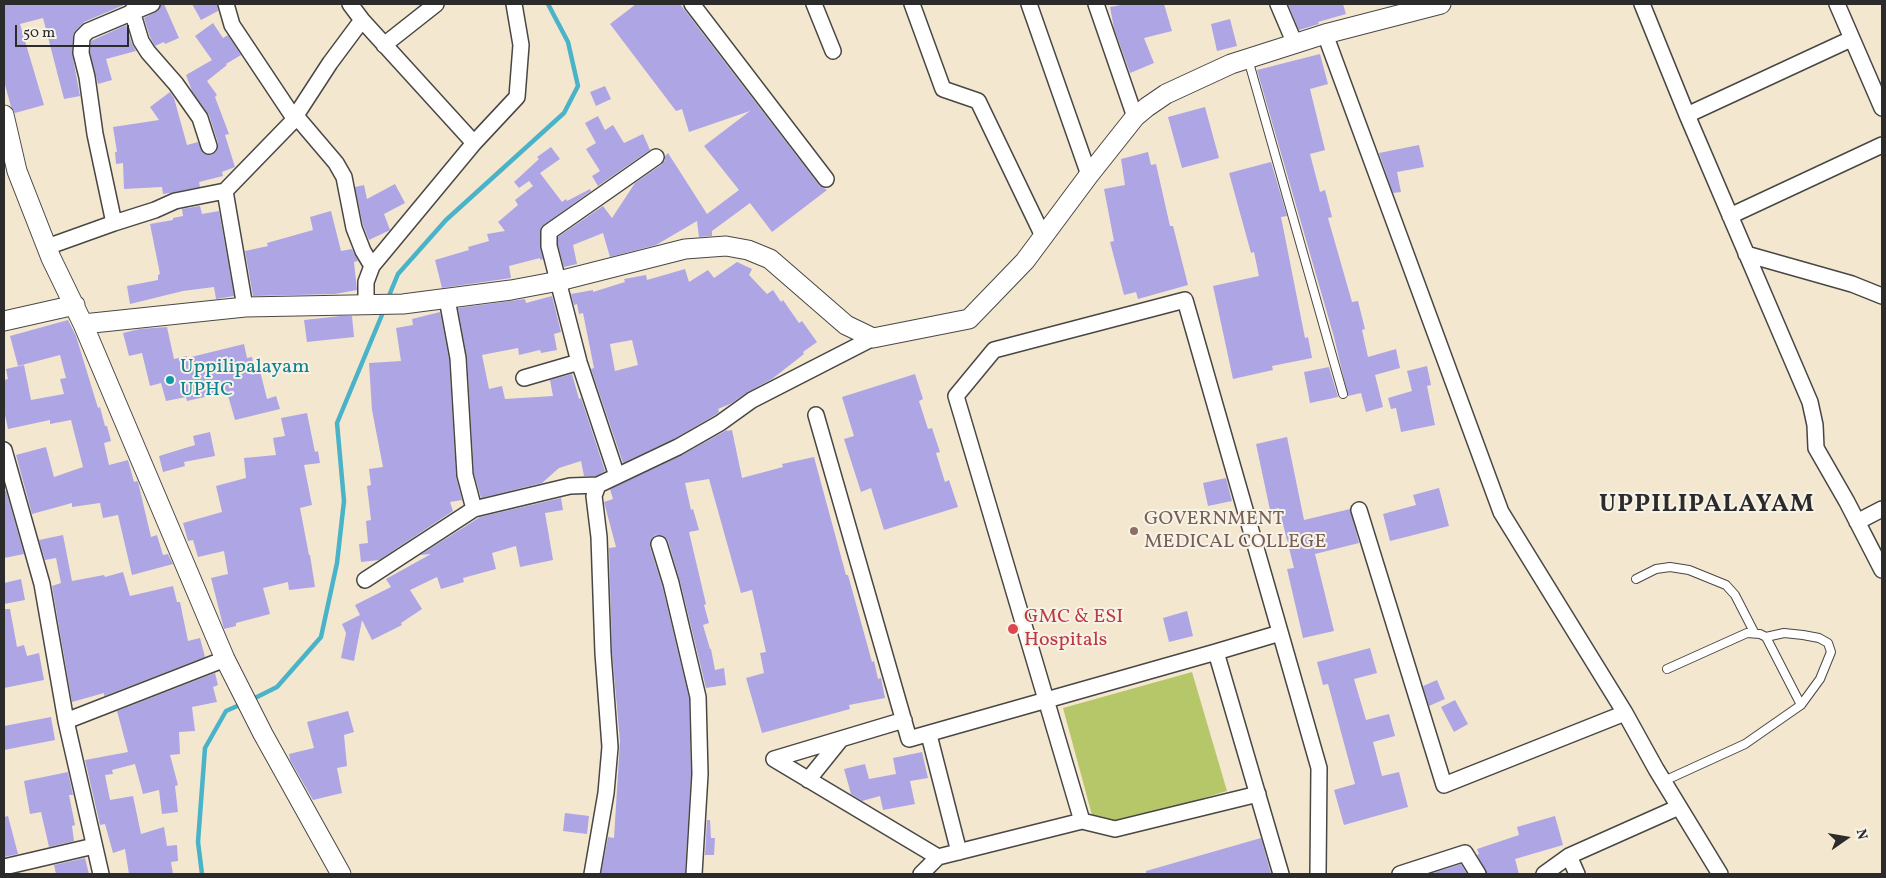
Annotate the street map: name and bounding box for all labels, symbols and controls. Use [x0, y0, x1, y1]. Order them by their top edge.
scale bar [18, 15, 131, 47]
text: 50 m [23, 23, 55, 44]
place label: Uppilipalayam UPHC [180, 356, 310, 403]
marker: Uppilipalayam UPHC [164, 374, 176, 386]
district label: UPPILIPALAYAM [1597, 491, 1817, 521]
place label: GOVERNMENT MEDICAL COLLEGE [1144, 508, 1327, 555]
marker: GOVERNMENT MEDICAL COLLEGE [1128, 525, 1140, 537]
place label: GMC & ESI Hospitals [1024, 606, 1123, 653]
marker: GMC & ESI Hospitals [1006, 622, 1020, 636]
north arrow [1821, 813, 1871, 863]
text: N [1851, 827, 1872, 842]

